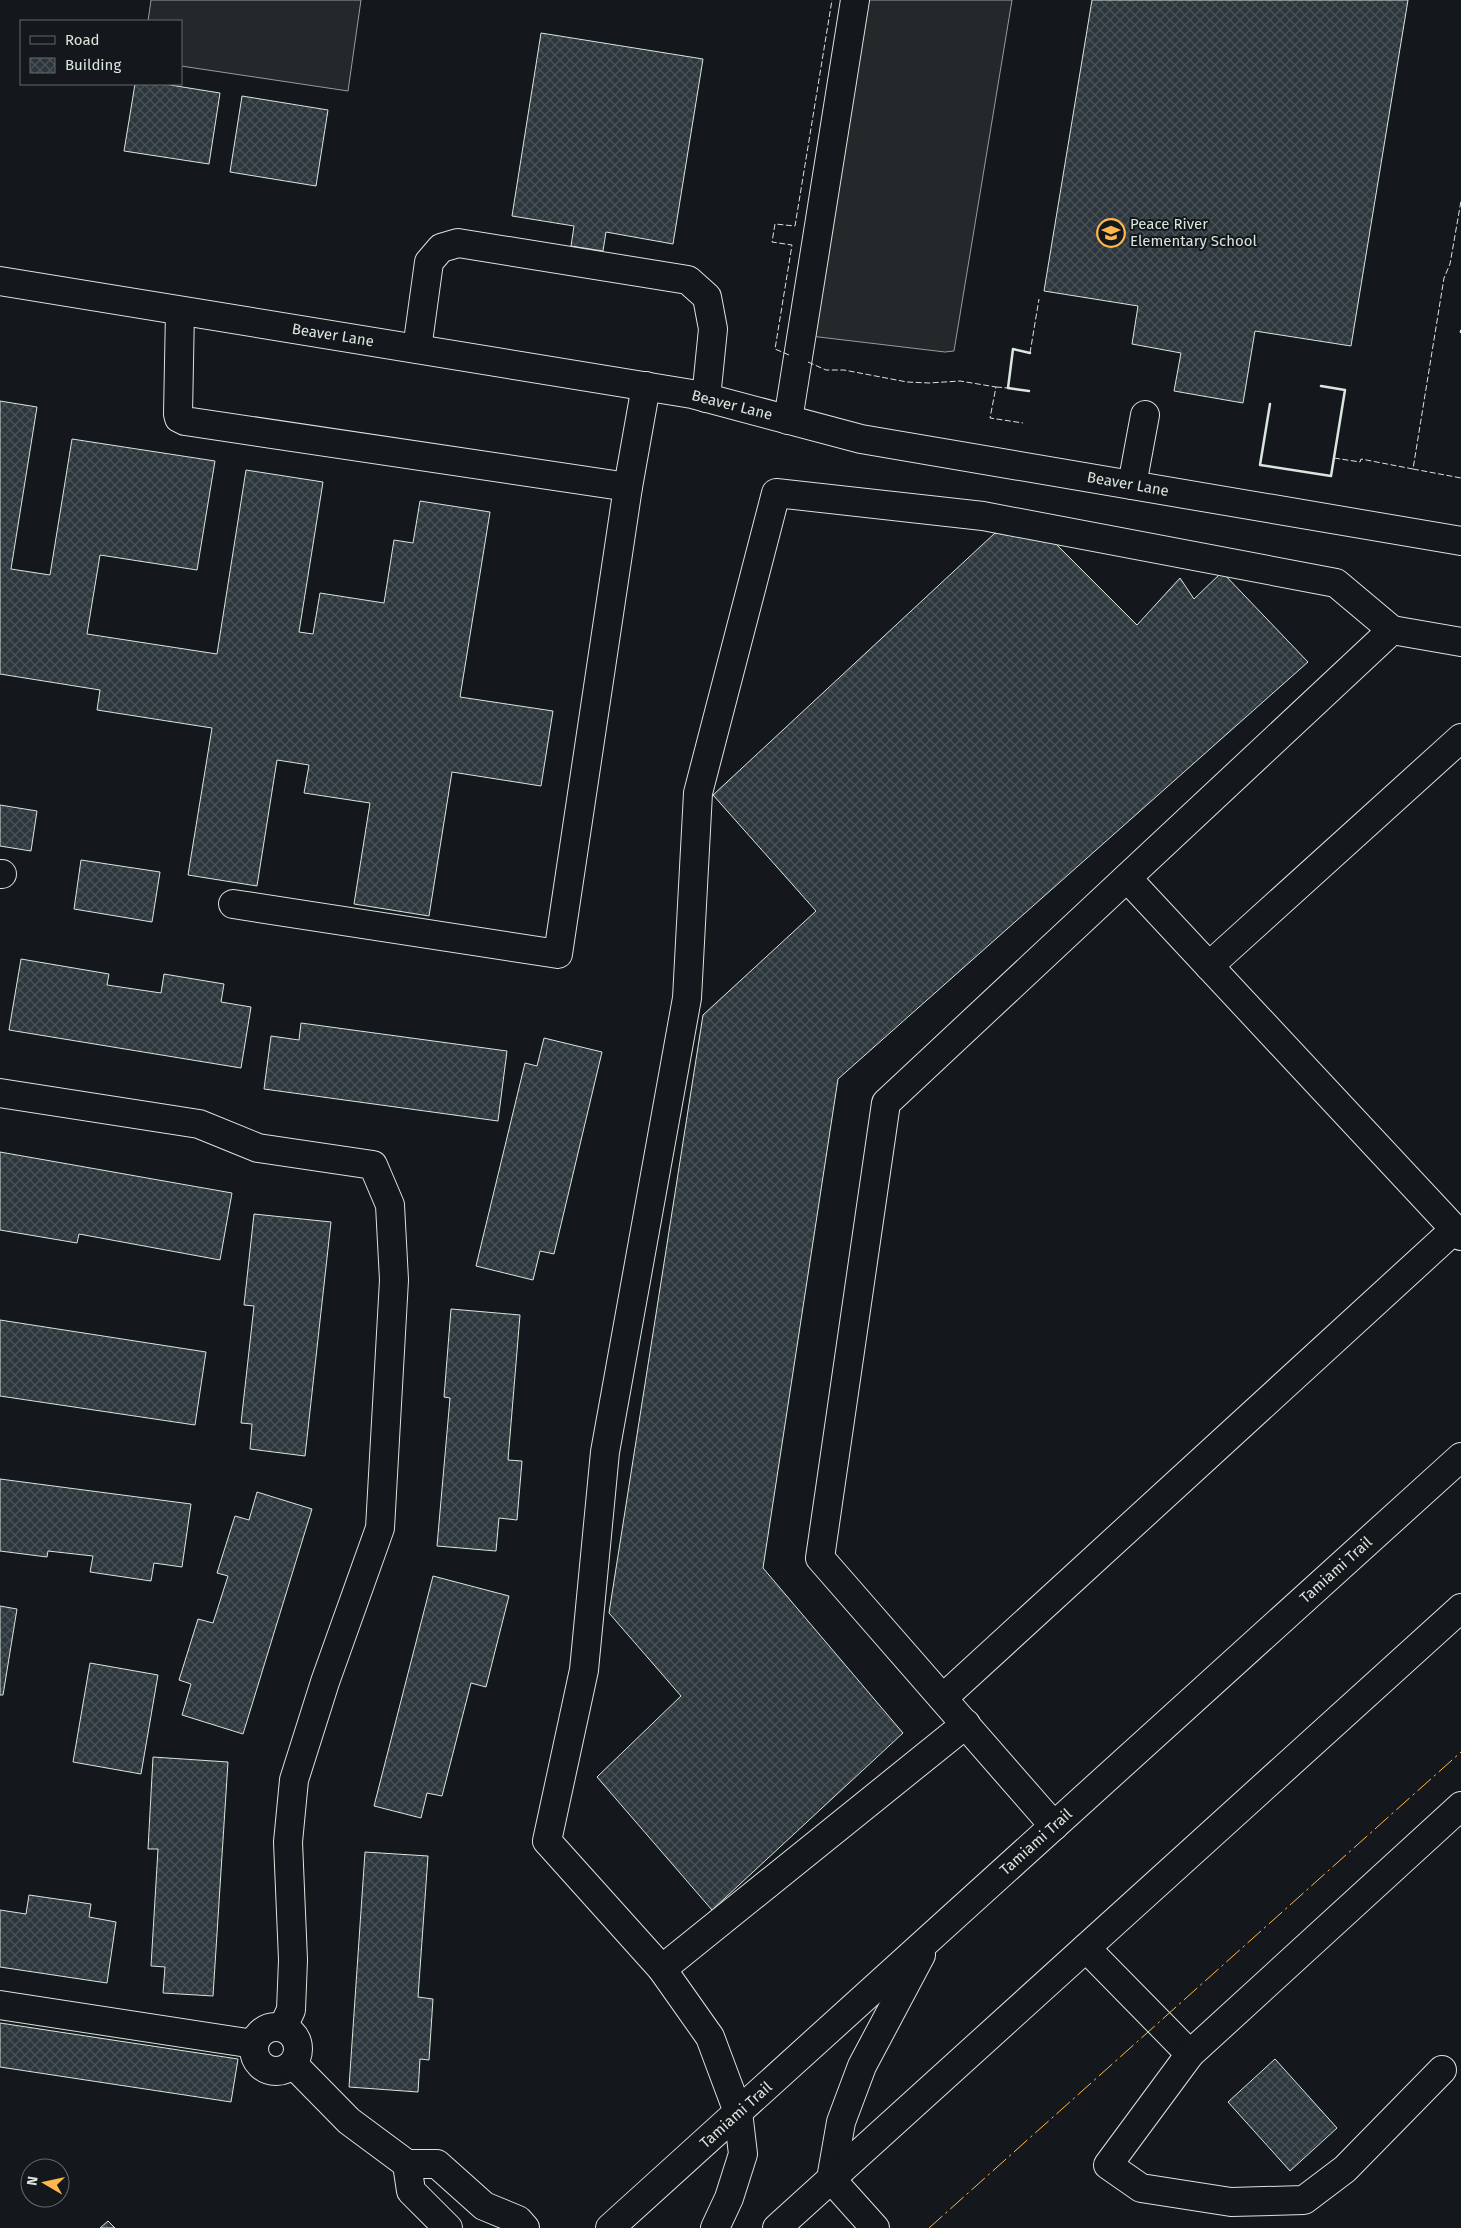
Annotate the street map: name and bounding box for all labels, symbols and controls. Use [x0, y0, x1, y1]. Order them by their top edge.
legend [20, 20, 182, 85]
text: Road [65, 31, 100, 49]
text: Building [65, 56, 121, 74]
place label: Peace River Elementary School [1130, 215, 1258, 250]
school or university icon: Peace River Elementary School [1096, 218, 1126, 248]
street label: Beaver Lane [291, 320, 375, 350]
street label: Beaver Lane [690, 386, 774, 424]
street label: Beaver Lane [1086, 468, 1170, 500]
street label: Tamiami Trail [1296, 1533, 1376, 1607]
street label: Tamiami Trail [996, 1805, 1076, 1879]
street label: Tamiami Trail [696, 2078, 776, 2152]
north arrow [20, 2158, 70, 2208]
text: N [24, 2175, 42, 2187]

